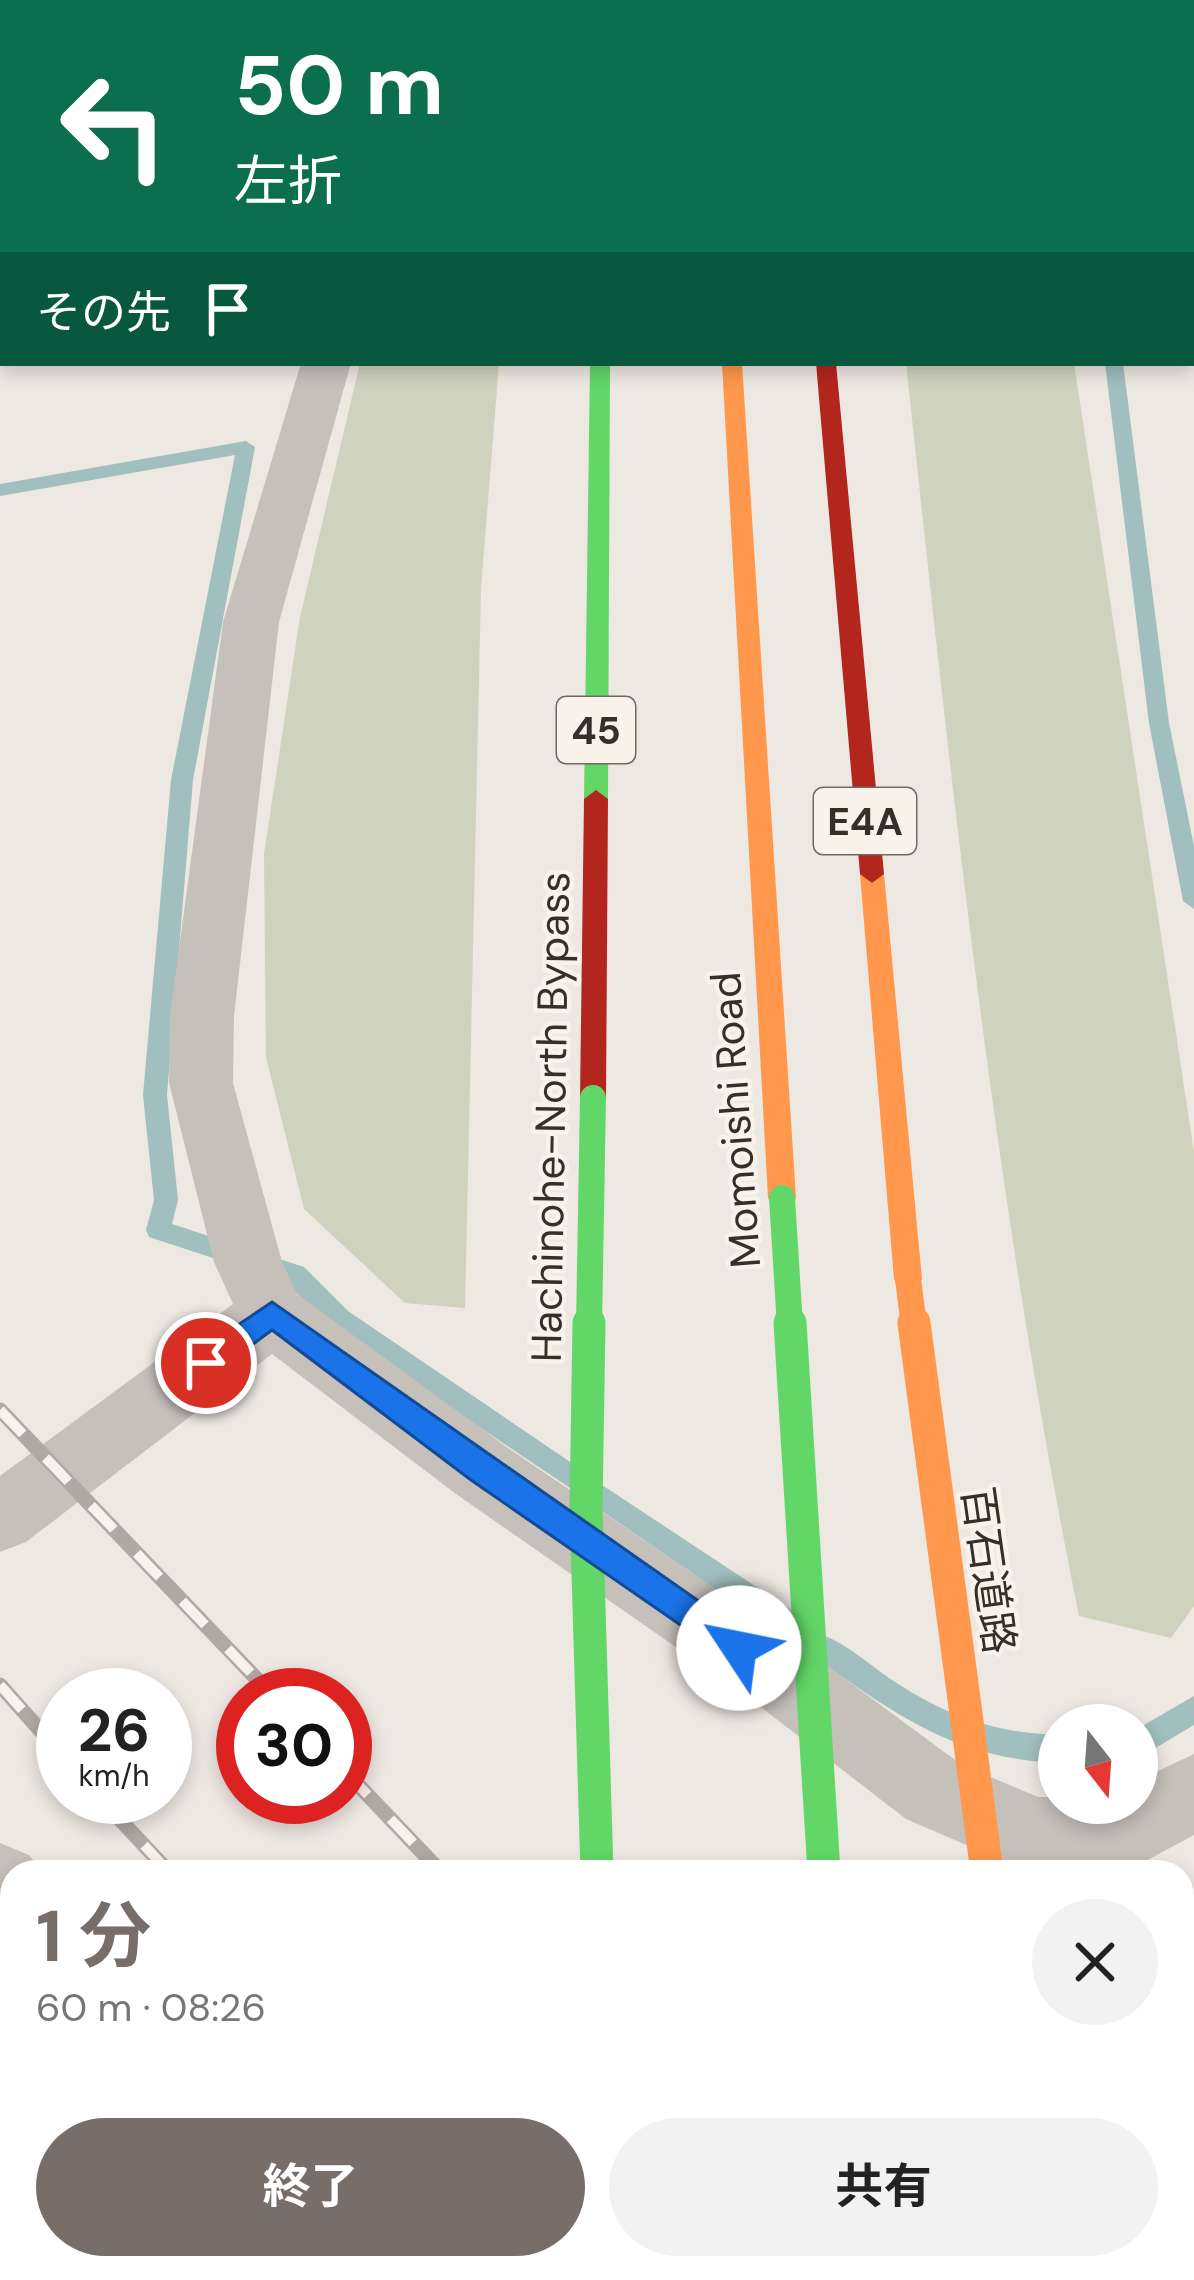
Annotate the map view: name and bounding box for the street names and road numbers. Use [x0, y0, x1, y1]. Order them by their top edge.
road number: 45 [557, 697, 635, 763]
road number: E4A [814, 788, 916, 854]
street label: Hachinohe-North Bypass [519, 871, 582, 1363]
street label: Momoishi Road [698, 970, 773, 1270]
street label: 百石道路 [950, 1483, 1027, 1657]

